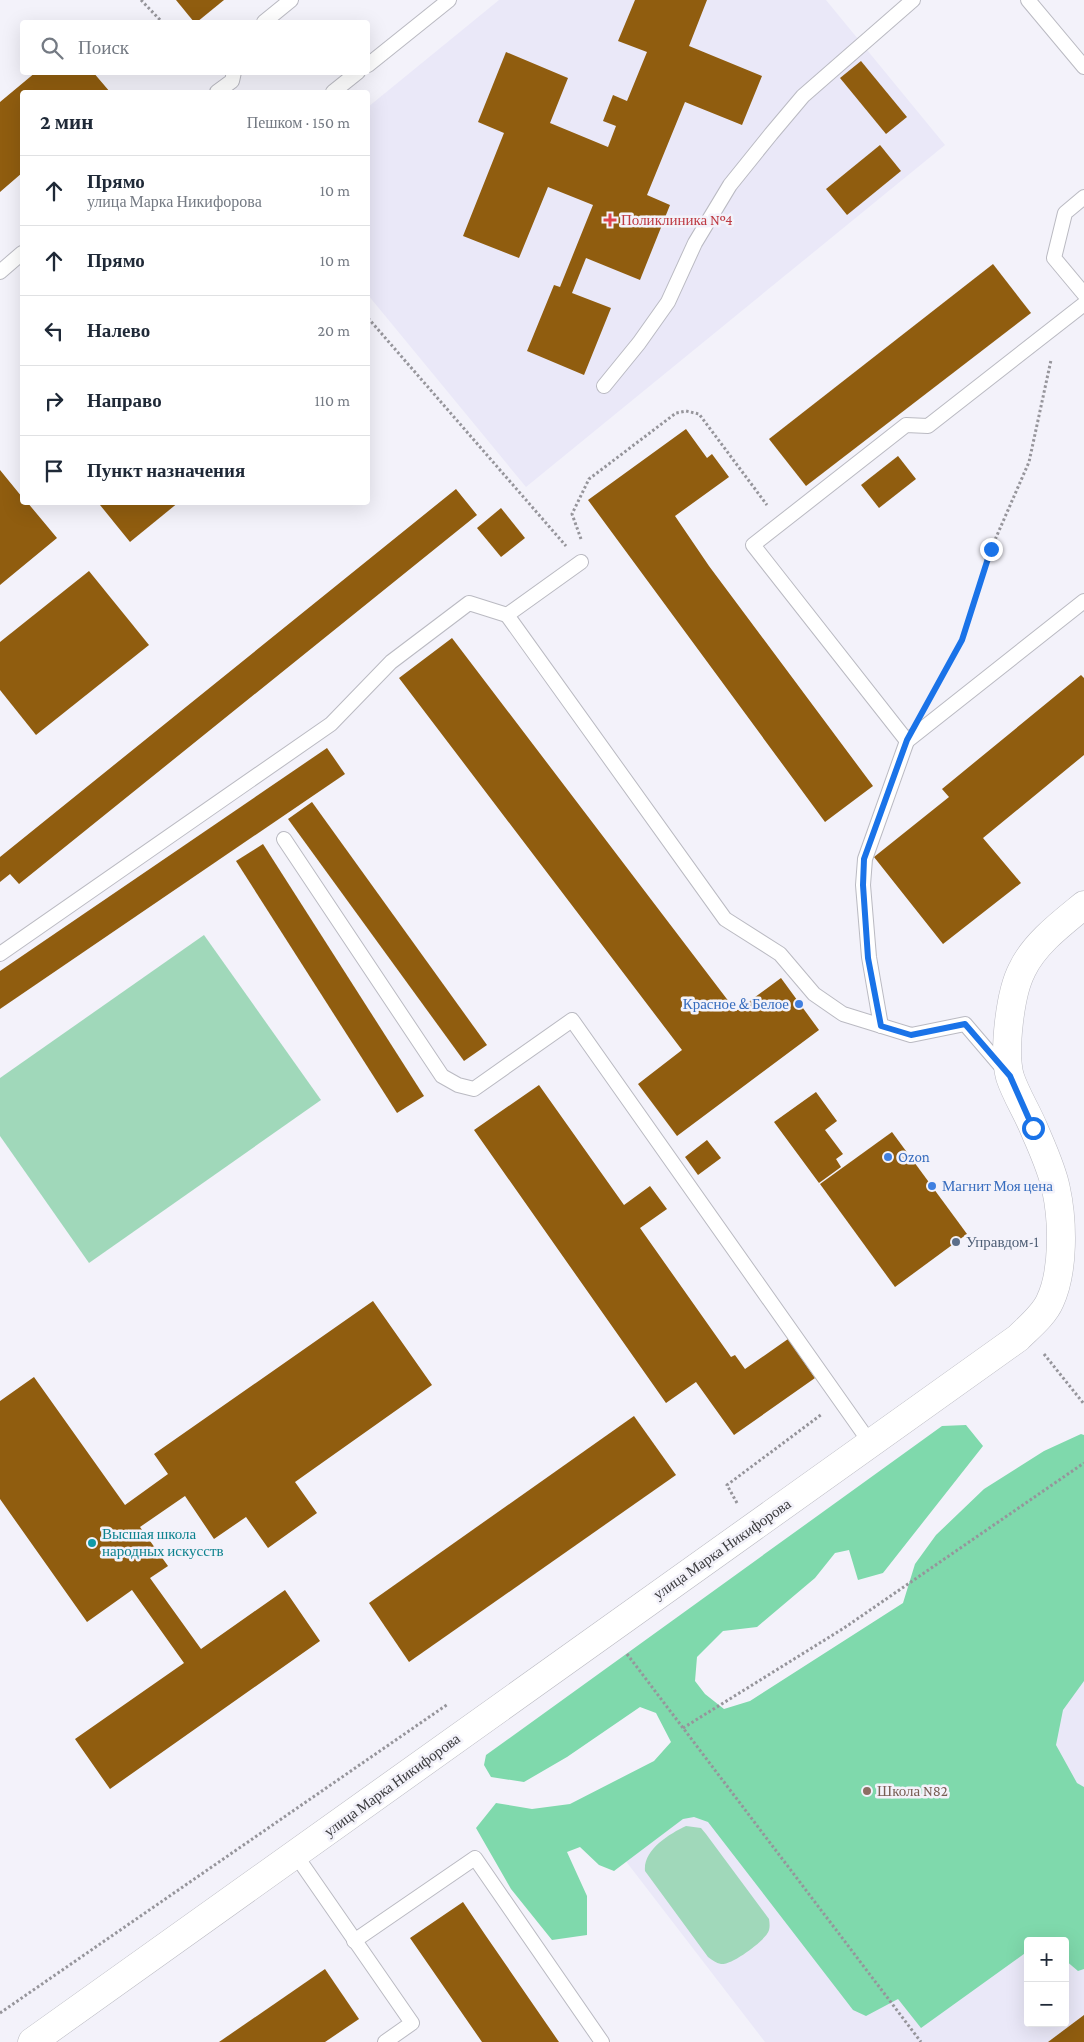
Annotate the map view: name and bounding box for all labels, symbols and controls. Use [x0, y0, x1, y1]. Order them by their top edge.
search box [20, 20, 370, 75]
icon: search [38, 34, 66, 62]
text: Поиск [78, 37, 129, 58]
text: 2 мин [40, 110, 93, 134]
text: Пешком · 150 m [247, 114, 350, 131]
text: Прямо [87, 171, 145, 192]
icon: ahead [40, 177, 68, 205]
text: 10 m [320, 182, 350, 199]
text: улица Марка Никифорова [87, 193, 262, 210]
place label: Поликлиника №4 [621, 212, 733, 228]
marker: Поликлиника №4 [603, 213, 617, 227]
icon: ahead [40, 247, 68, 275]
text: Прямо [87, 250, 145, 271]
text: 10 m [320, 252, 350, 269]
icon: left [40, 317, 68, 345]
text: Налево [87, 320, 150, 341]
text: 20 m [317, 322, 350, 339]
icon: right [40, 387, 68, 415]
text: Направо [87, 390, 162, 411]
text: 110 m [314, 392, 350, 409]
icon: arrive [40, 457, 68, 485]
text: Пункт назначения [87, 460, 245, 481]
route end [980, 538, 1003, 561]
place label: Красное & Белое [683, 996, 789, 1012]
marker: Красное & Белое [793, 998, 805, 1010]
route start [1022, 1117, 1045, 1140]
place label: Ozon [898, 1149, 930, 1165]
marker: Ozon [882, 1151, 894, 1163]
place label: Магнит Моя цена [942, 1178, 1053, 1194]
marker: Магнит Моя цена [926, 1180, 938, 1192]
place label: Управдом-1 [966, 1234, 1039, 1250]
marker: Управдом-1 [950, 1236, 962, 1248]
street label: улица Марка Никифорова [650, 1495, 794, 1603]
place label: Высшая школа народных искусств [102, 1526, 224, 1559]
marker: Высшая школа народных искусств [86, 1537, 98, 1549]
street label: улица Марка Никифорова [321, 1730, 463, 1840]
place label: Школа N82 [877, 1783, 948, 1799]
marker: Школа N82 [861, 1785, 873, 1797]
map controls [1024, 1937, 1069, 2027]
button: + [1024, 1937, 1069, 1982]
button: − [1024, 1982, 1069, 2027]

